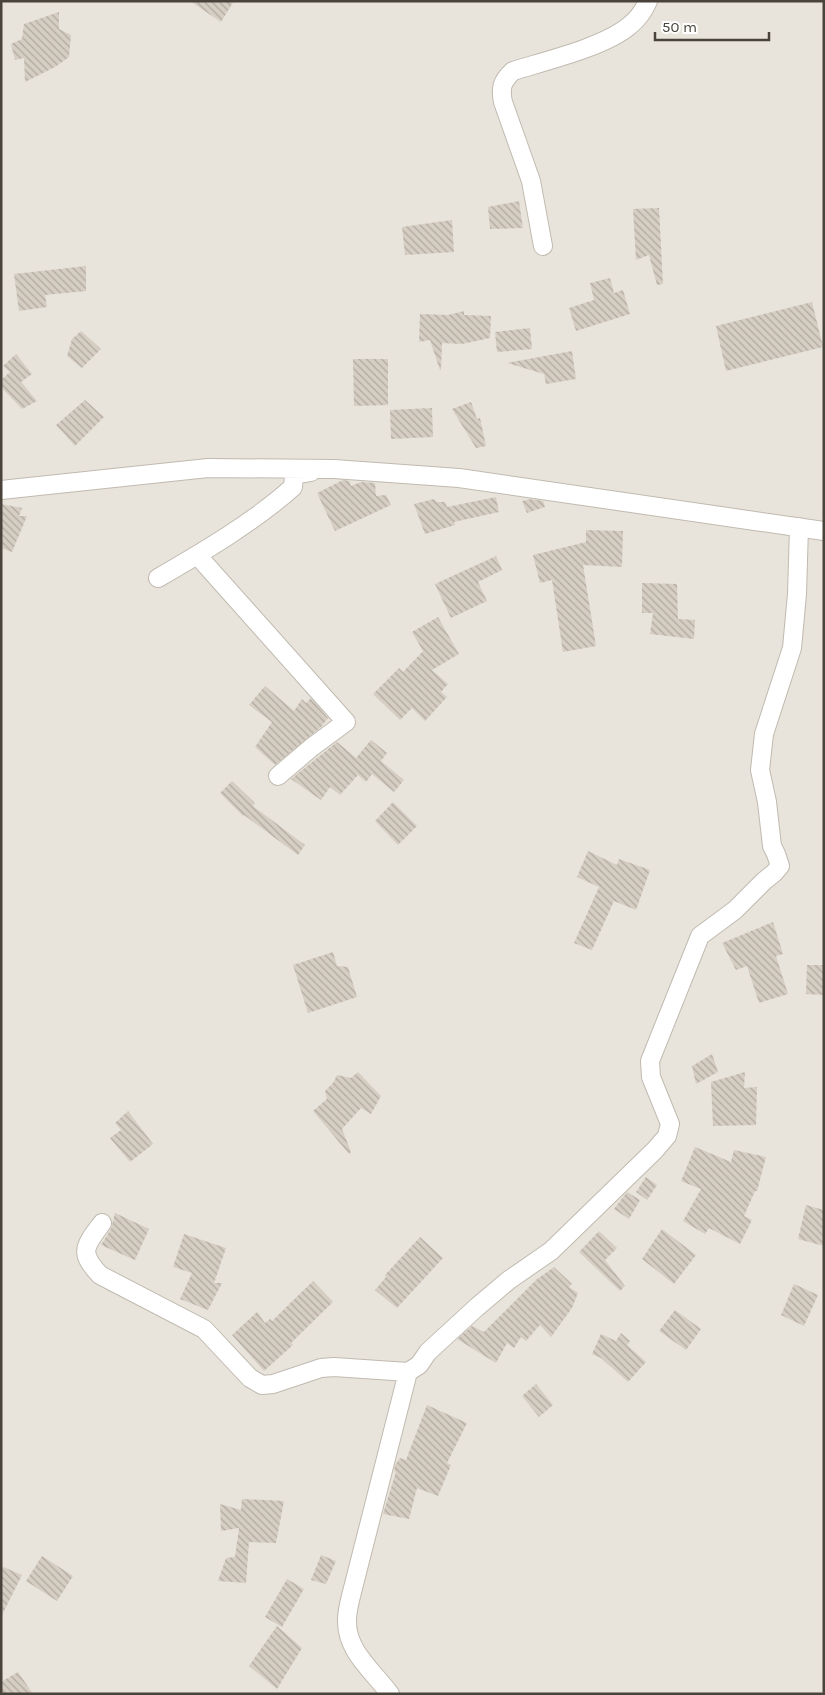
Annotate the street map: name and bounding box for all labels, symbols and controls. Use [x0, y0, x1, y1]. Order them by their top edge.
scale bar [655, 10, 769, 42]
text: 50 m [662, 18, 697, 36]

